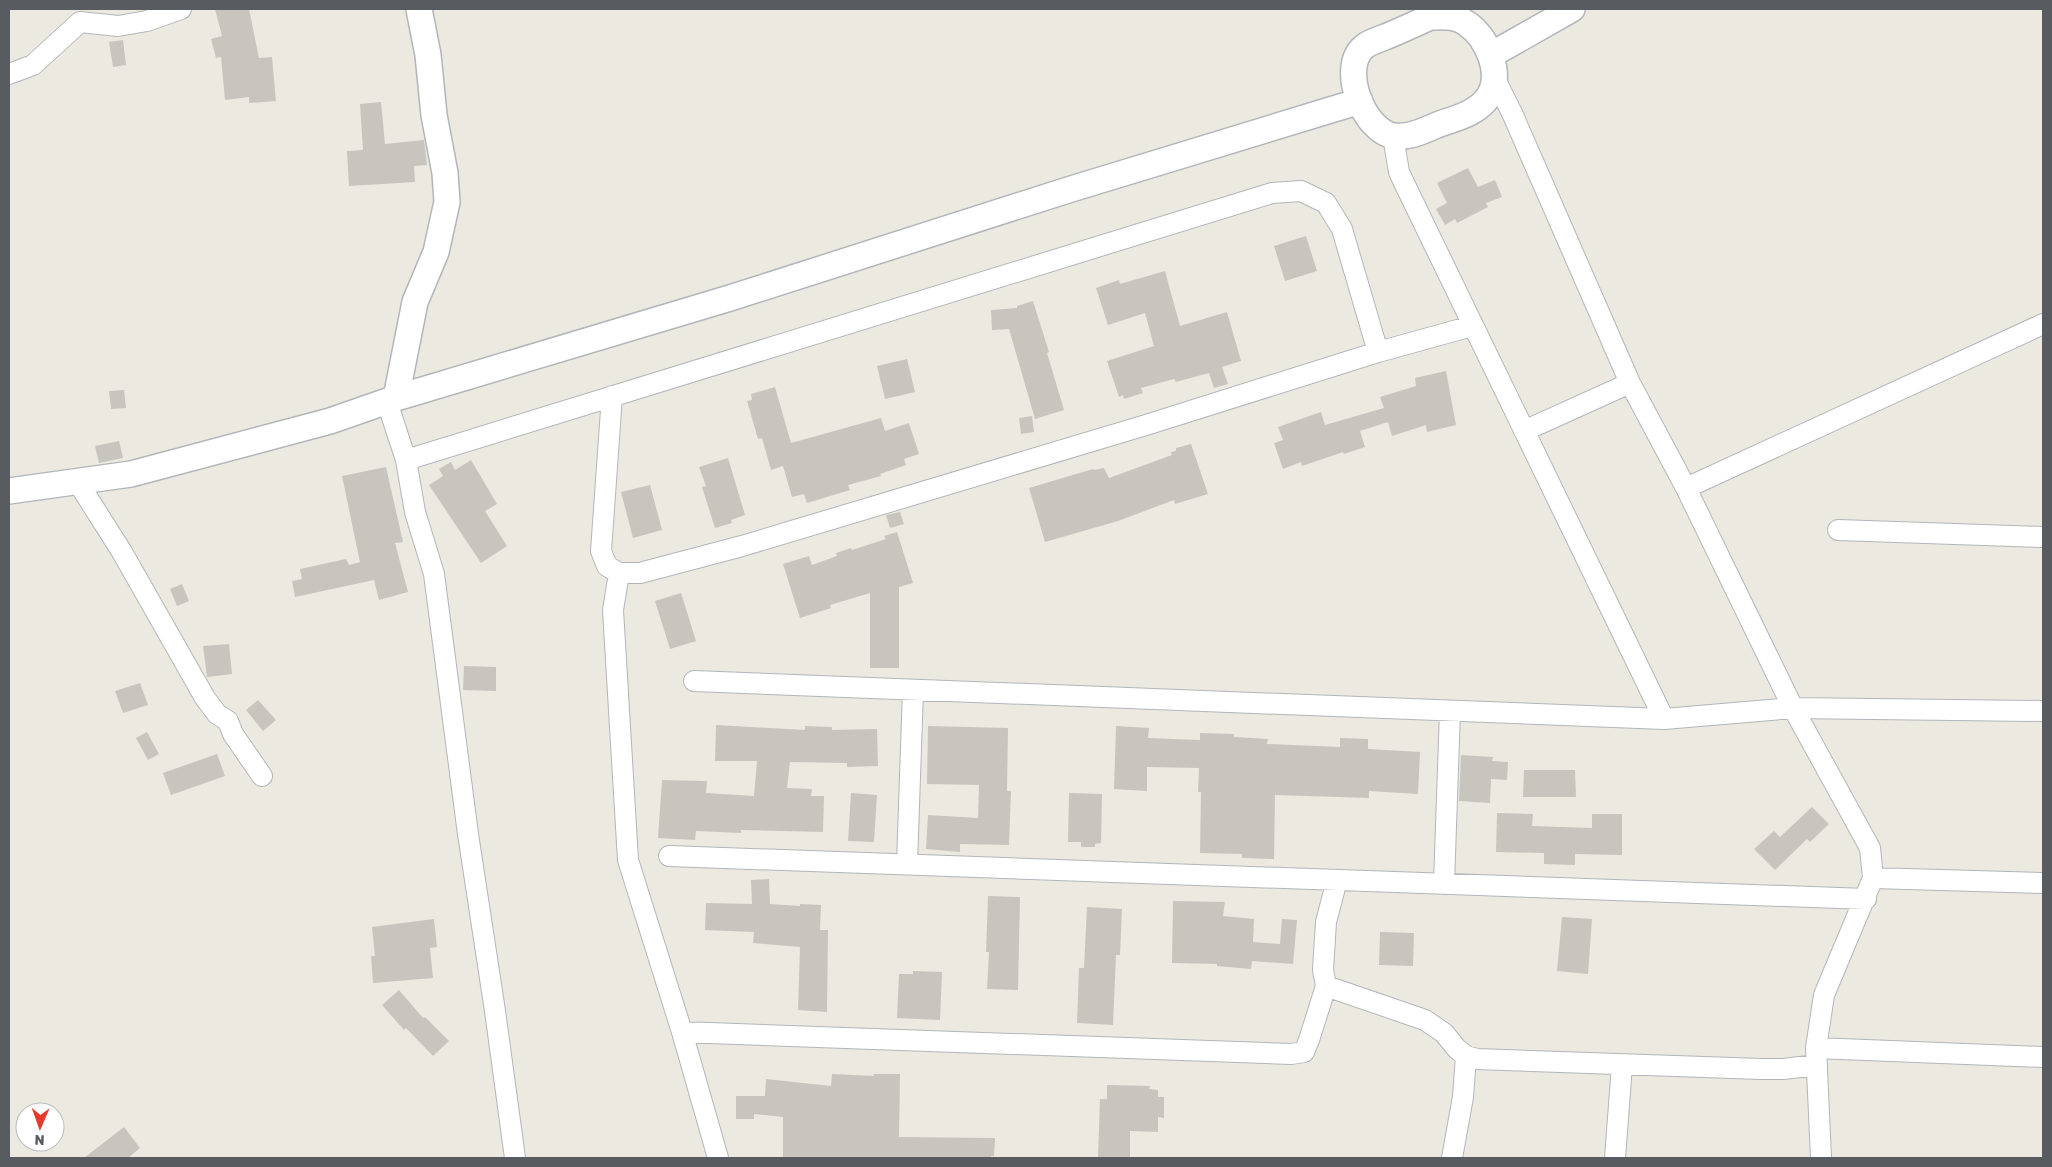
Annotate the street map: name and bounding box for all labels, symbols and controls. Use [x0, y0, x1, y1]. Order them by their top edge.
north arrow [15, 1102, 65, 1152]
text: N [34, 1131, 45, 1148]

